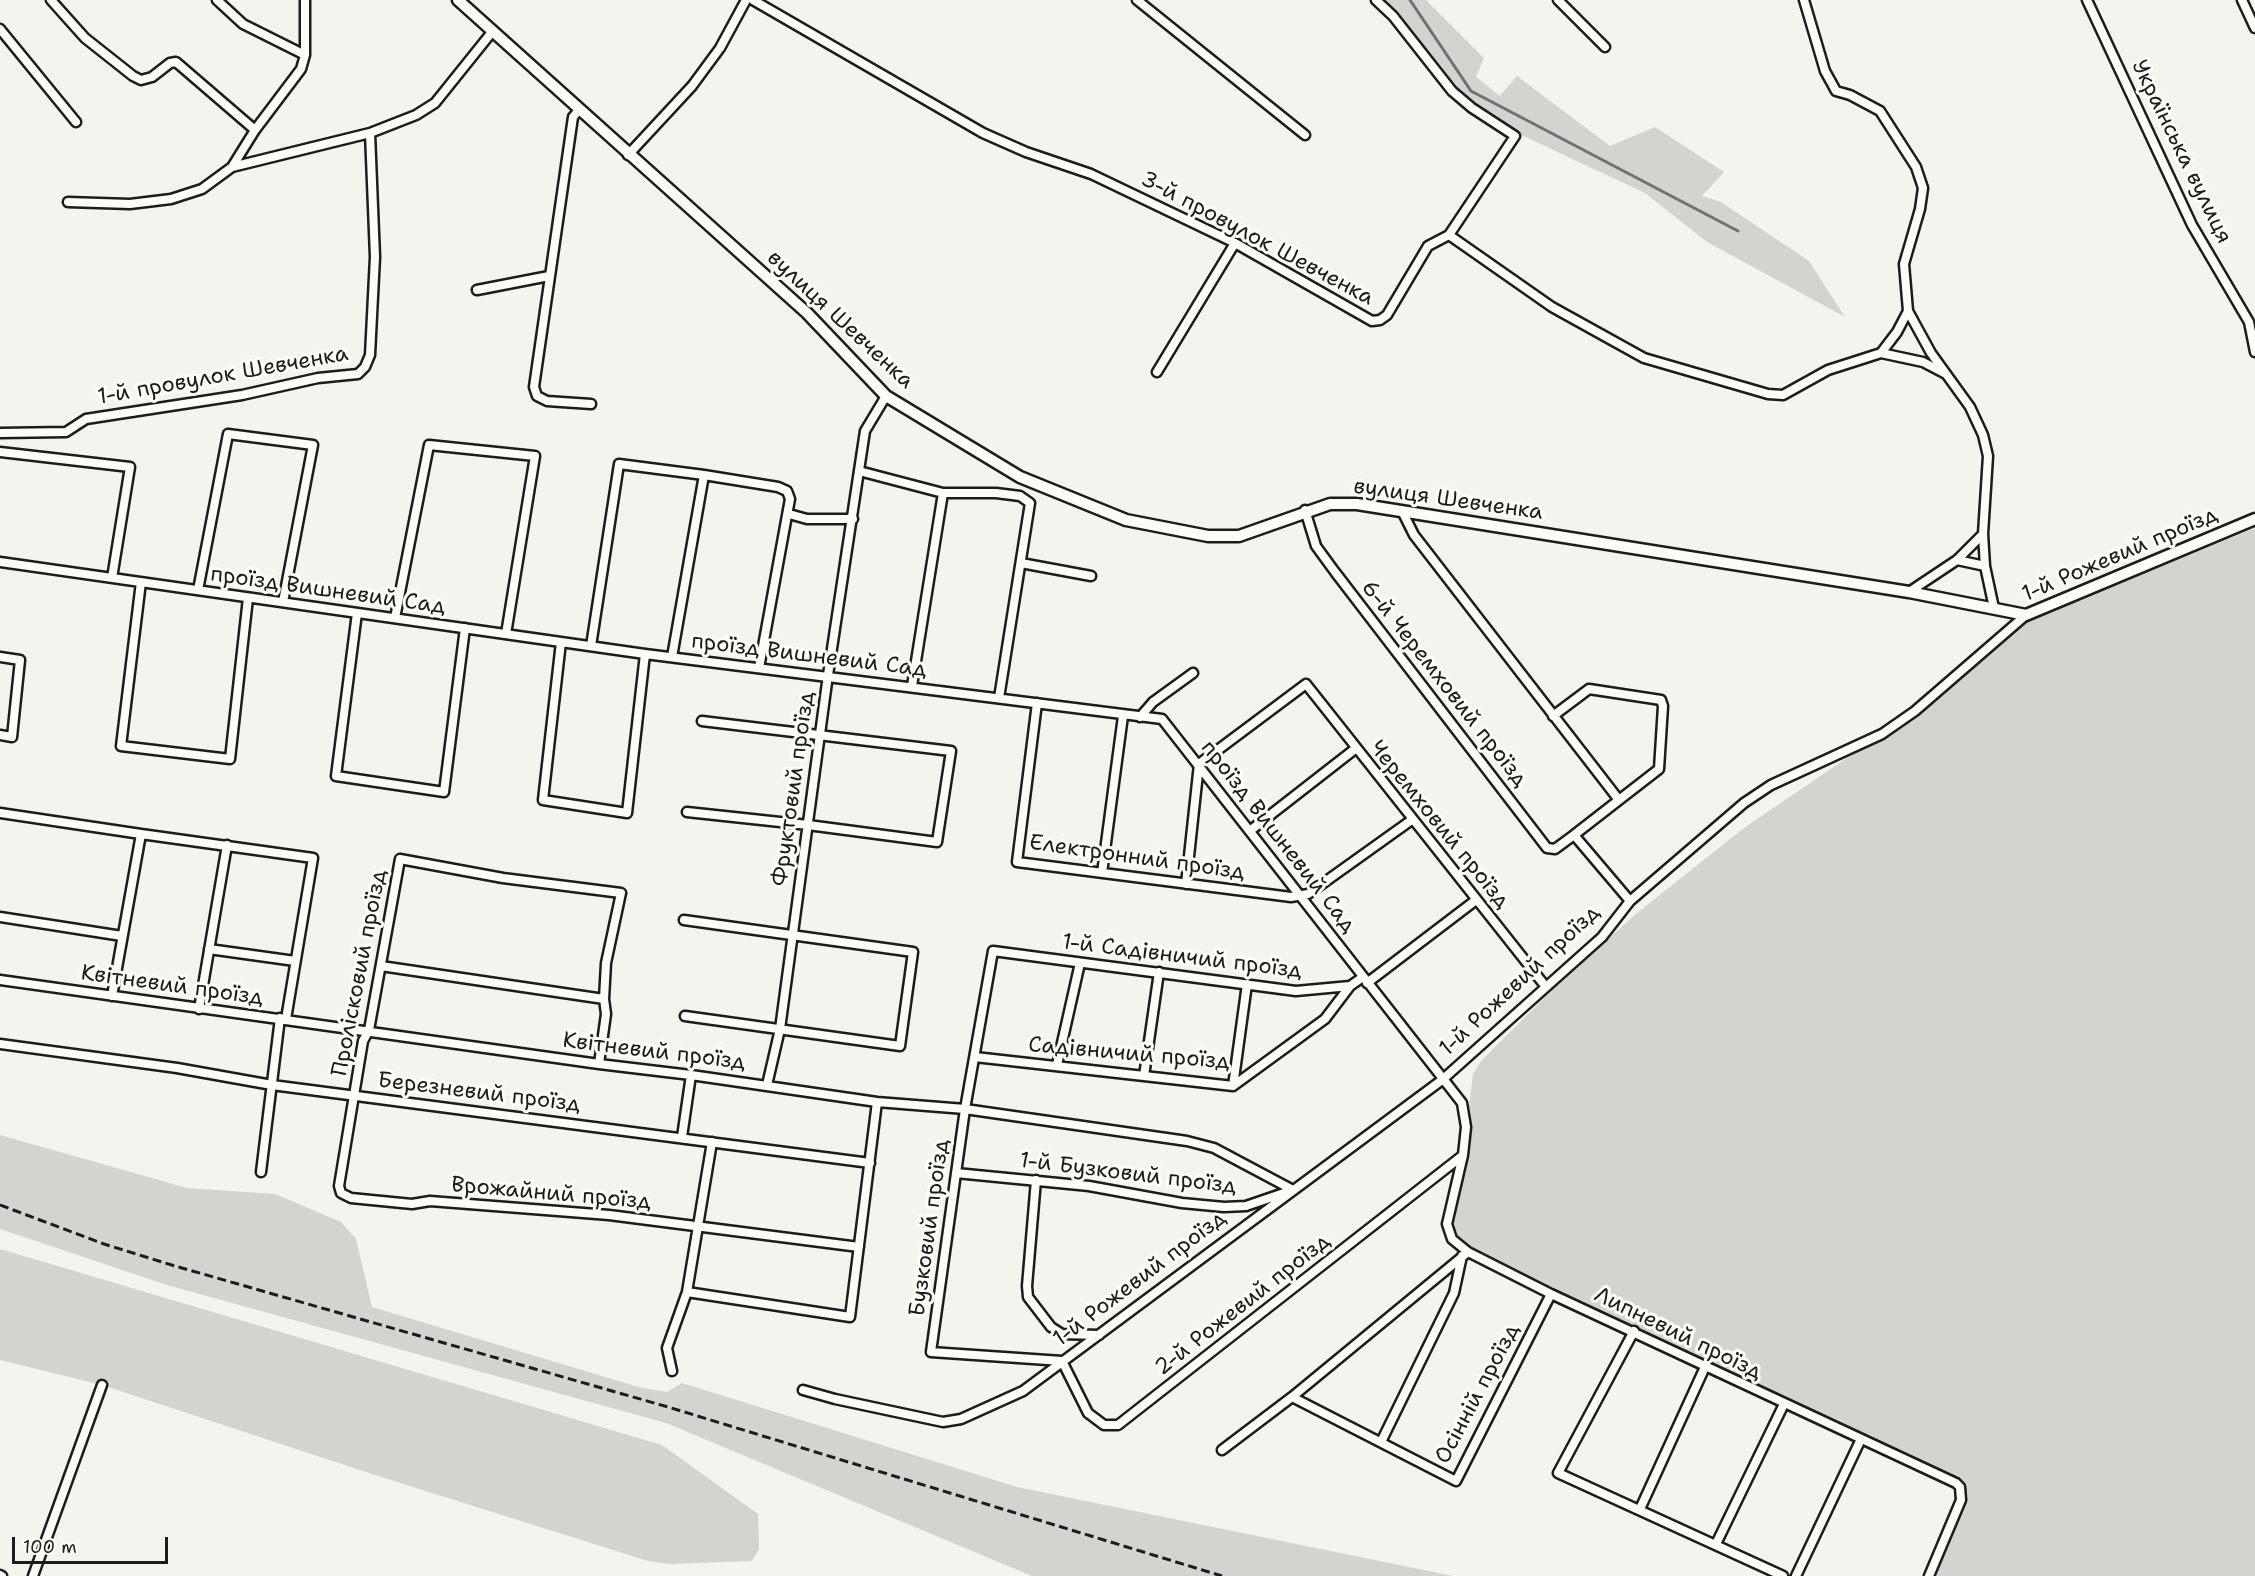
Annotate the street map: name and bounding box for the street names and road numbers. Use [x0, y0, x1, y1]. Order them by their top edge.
street label: Українська вулиця [2125, 56, 2237, 248]
street label: 3-й провулок Шевченка [1136, 166, 1378, 312]
street label: вулиця Шевченка [761, 245, 919, 395]
street label: 1-й провулок Шевченка [96, 341, 350, 411]
street label: вулиця Шевченка [1352, 474, 1544, 526]
street label: 1-й Рожевий проїзд [2018, 502, 2222, 608]
street label: проїзд Вишневий Сад [209, 561, 447, 621]
street label: 6-й Черемховий проїзд [1355, 576, 1533, 792]
street label: проїзд Вишневий Сад [690, 628, 928, 684]
street label: Фруктовий проїзд [767, 690, 821, 888]
street label: проїзд Вишневий Сад [1195, 735, 1361, 939]
street label: Черемховий проїзд [1363, 736, 1515, 914]
street label: Електронний проїзд [1028, 830, 1246, 886]
street label: Пролісковий проїзд [327, 867, 393, 1079]
street label: 1-й Рожевий проїзд [1434, 900, 1606, 1062]
street label: 1-й Садівничий проїзд [1060, 929, 1304, 985]
street label: Квітневий проїзд [79, 960, 265, 1012]
street label: Квітневий проїзд [561, 1028, 747, 1076]
street label: Садівничий проїзд [1027, 1032, 1231, 1076]
street label: Березневий проїзд [376, 1067, 582, 1119]
street label: Бузковий проїзд [904, 1138, 956, 1318]
street label: 1-й Бузковий проїзд [1018, 1148, 1238, 1200]
street label: Врожайний проїзд [450, 1172, 652, 1216]
street label: 1-й Рожевий проїзд [1048, 1205, 1232, 1353]
street label: 2-й Рожевий проїзд [1150, 1228, 1336, 1382]
street label: Липневий проїзд [1590, 1282, 1766, 1386]
street label: Осінній проїзд [1430, 1320, 1526, 1468]

